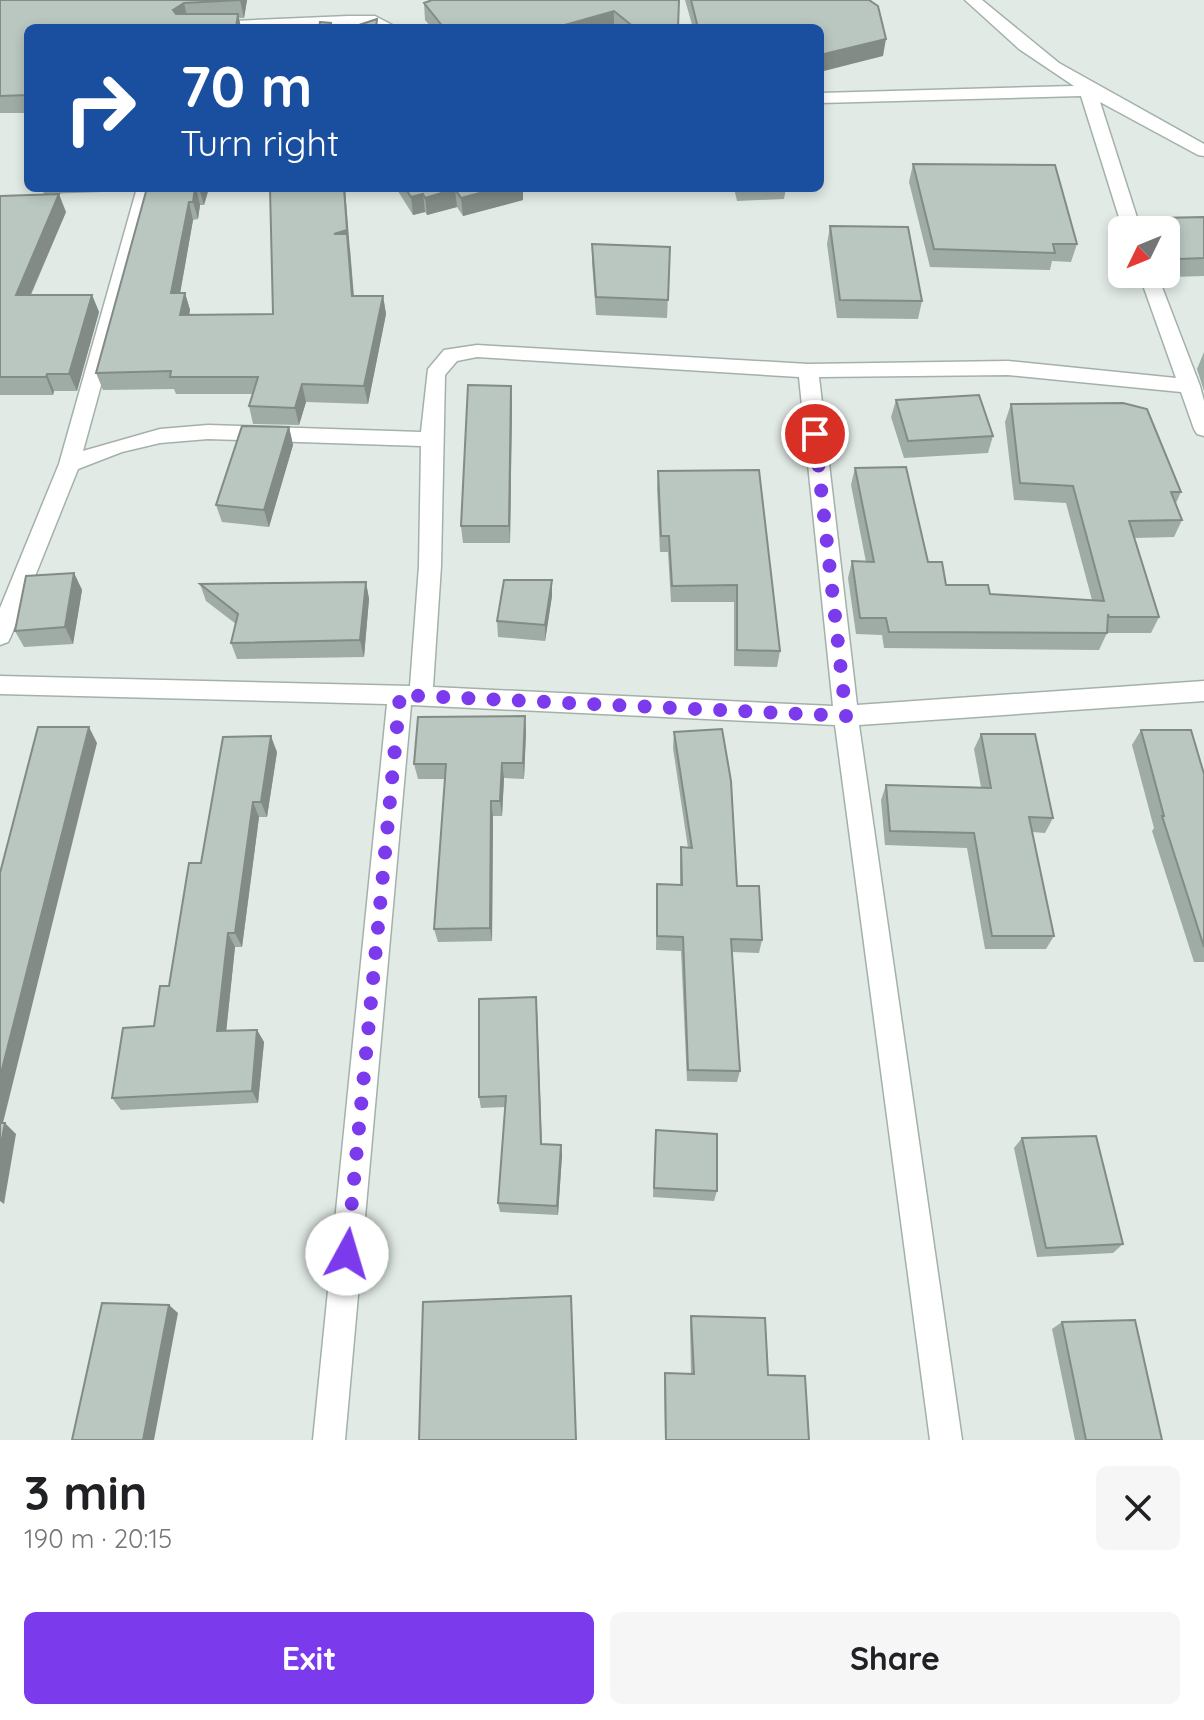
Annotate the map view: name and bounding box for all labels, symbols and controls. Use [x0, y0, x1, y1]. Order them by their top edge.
text: 70 m [180, 51, 312, 121]
icon: right [48, 56, 152, 160]
text: Turn right [180, 120, 339, 165]
north arrow [1108, 216, 1180, 288]
map controls [1108, 216, 1180, 288]
pin [781, 400, 849, 468]
icon: arrive [793, 412, 837, 456]
position arrow [305, 1212, 389, 1296]
text: 3 min [24, 1462, 147, 1522]
button: close [1096, 1466, 1180, 1550]
text: 190 m · 20:15 [24, 1522, 172, 1555]
button: Exit [24, 1612, 594, 1704]
button: Share [610, 1612, 1180, 1704]

